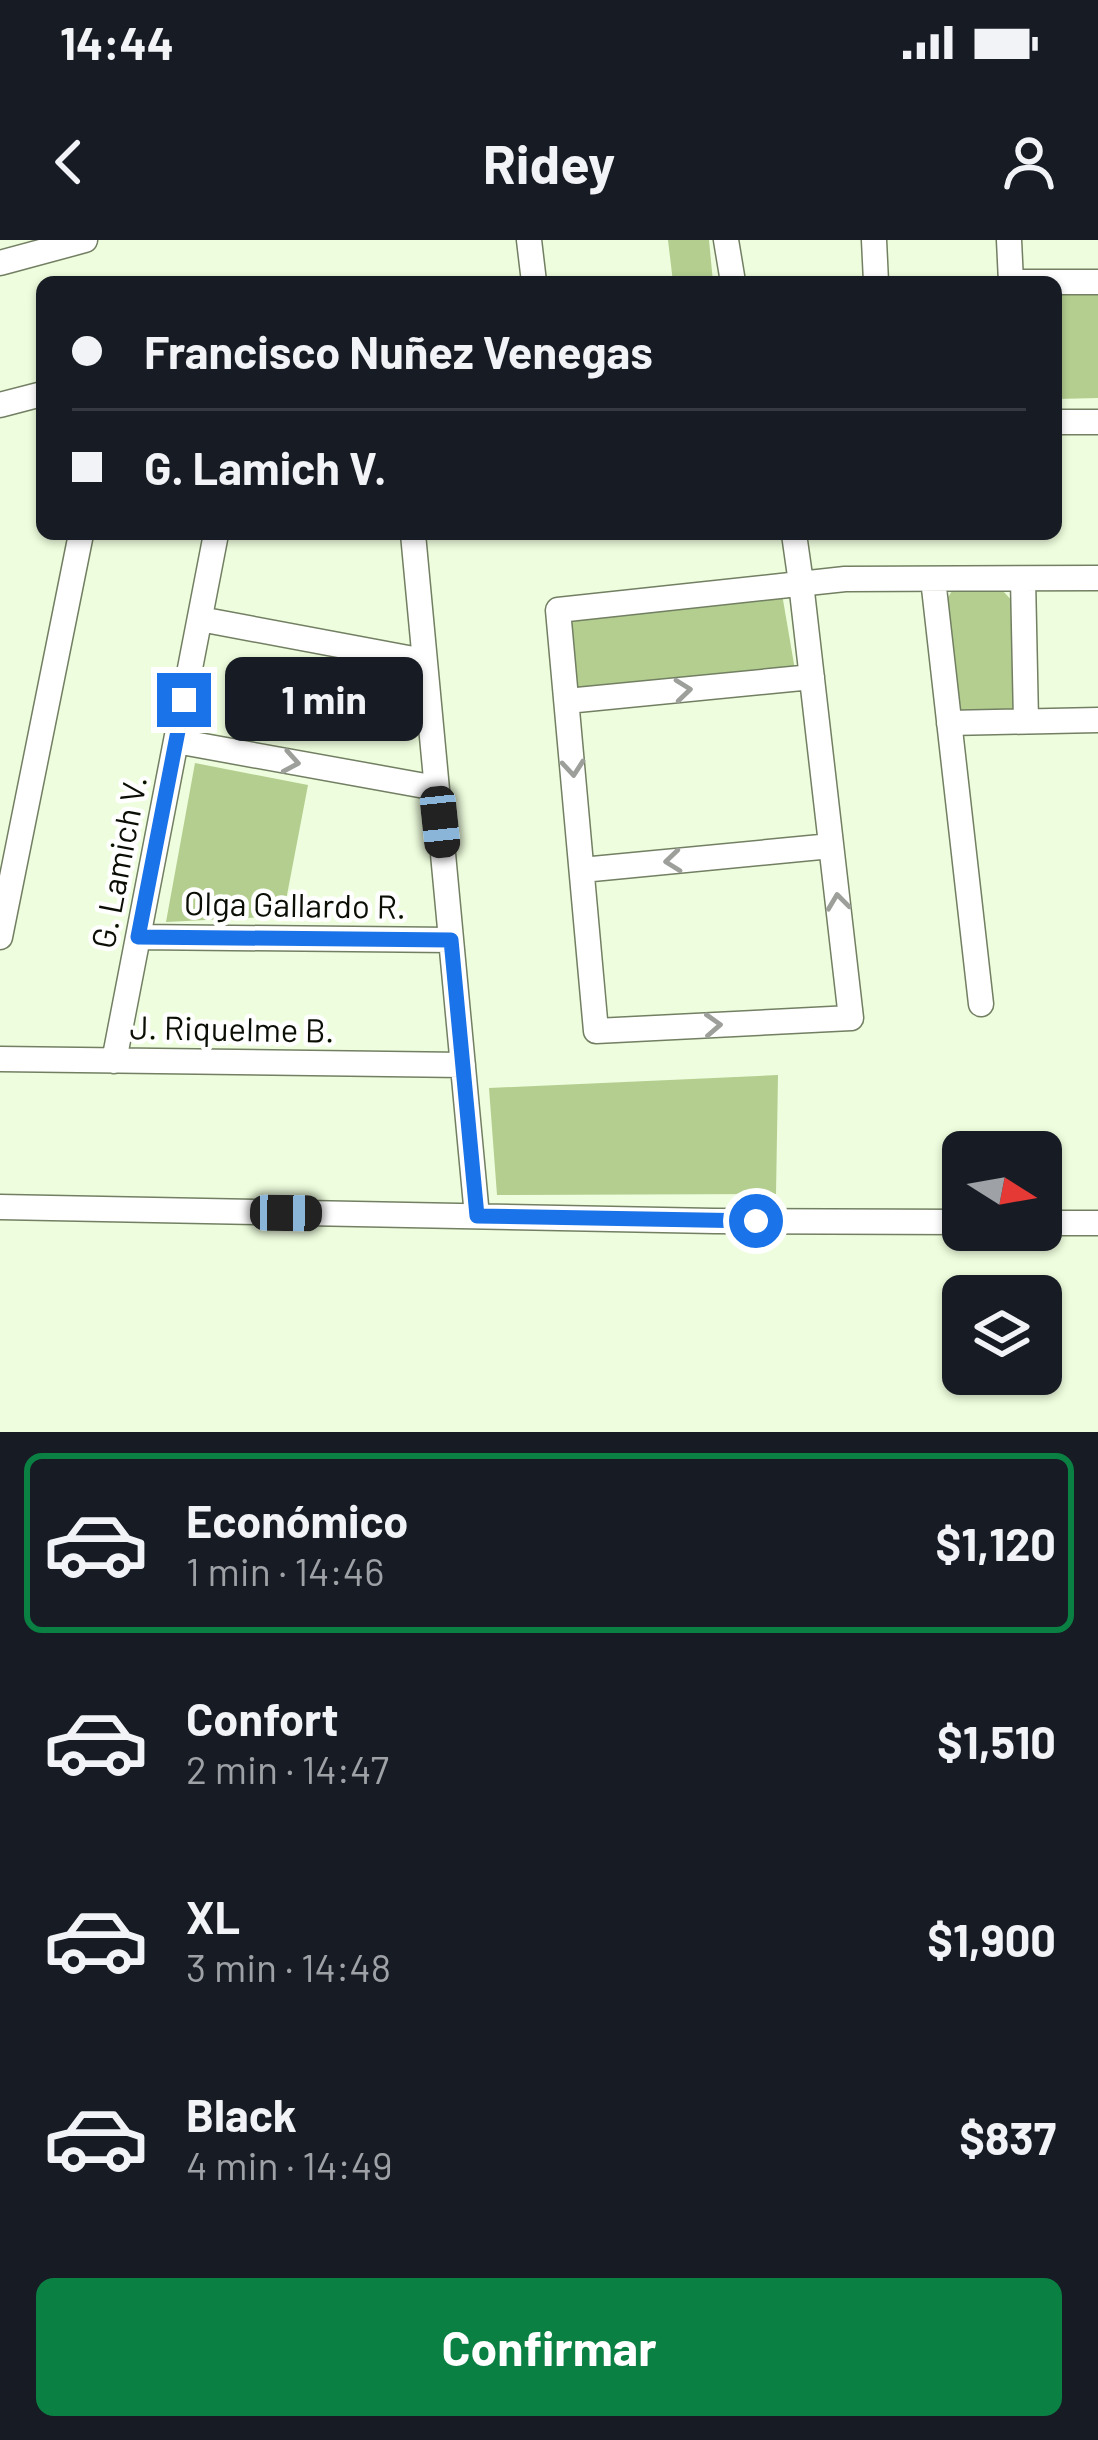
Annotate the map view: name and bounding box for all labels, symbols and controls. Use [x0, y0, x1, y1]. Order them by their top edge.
text: 14:44 [60, 15, 174, 69]
icon: back [36, 129, 102, 195]
icon: person [996, 129, 1062, 195]
text: Ridey [483, 130, 615, 195]
text: Francisco Nuñez Venegas [144, 324, 653, 378]
text: G. Lamich V. [144, 440, 386, 494]
callout: 1 min [226, 658, 424, 742]
route end [157, 673, 211, 727]
text: 1 min [281, 675, 367, 722]
one-way arrow [674, 678, 693, 703]
one-way arrow [281, 748, 301, 773]
one-way arrow [560, 759, 585, 778]
street label: G. Lamich V. [82, 772, 154, 952]
car [418, 784, 462, 860]
one-way arrow [663, 848, 682, 873]
street label: Olga Gallardo R. [184, 882, 406, 926]
one-way arrow [825, 892, 851, 912]
street label: J. Riquelme B. [129, 1006, 335, 1050]
one-way arrow [704, 1012, 723, 1038]
north arrow [942, 1131, 1062, 1251]
map controls [942, 1131, 1062, 1395]
car [250, 1194, 322, 1232]
route start [729, 1194, 783, 1248]
button: layers [942, 1275, 1062, 1395]
icon: car [42, 1489, 150, 1597]
text: Económico [186, 1493, 408, 1547]
text: $1,120 [936, 1516, 1056, 1570]
text: 1 min · 14:46 [186, 1547, 384, 1594]
icon: car [42, 1687, 150, 1795]
text: Confort [186, 1691, 339, 1745]
text: $1,510 [937, 1714, 1056, 1768]
text: 2 min · 14:47 [186, 1745, 389, 1792]
icon: car [42, 1885, 150, 1993]
text: XL [186, 1889, 240, 1943]
text: $1,900 [927, 1912, 1056, 1966]
text: 3 min · 14:48 [186, 1943, 391, 1990]
icon: car [42, 2083, 150, 2191]
text: Black [186, 2087, 297, 2141]
text: $837 [959, 2110, 1056, 2164]
text: 4 min · 14:49 [186, 2141, 392, 2188]
button: Confirmar [36, 2278, 1062, 2416]

